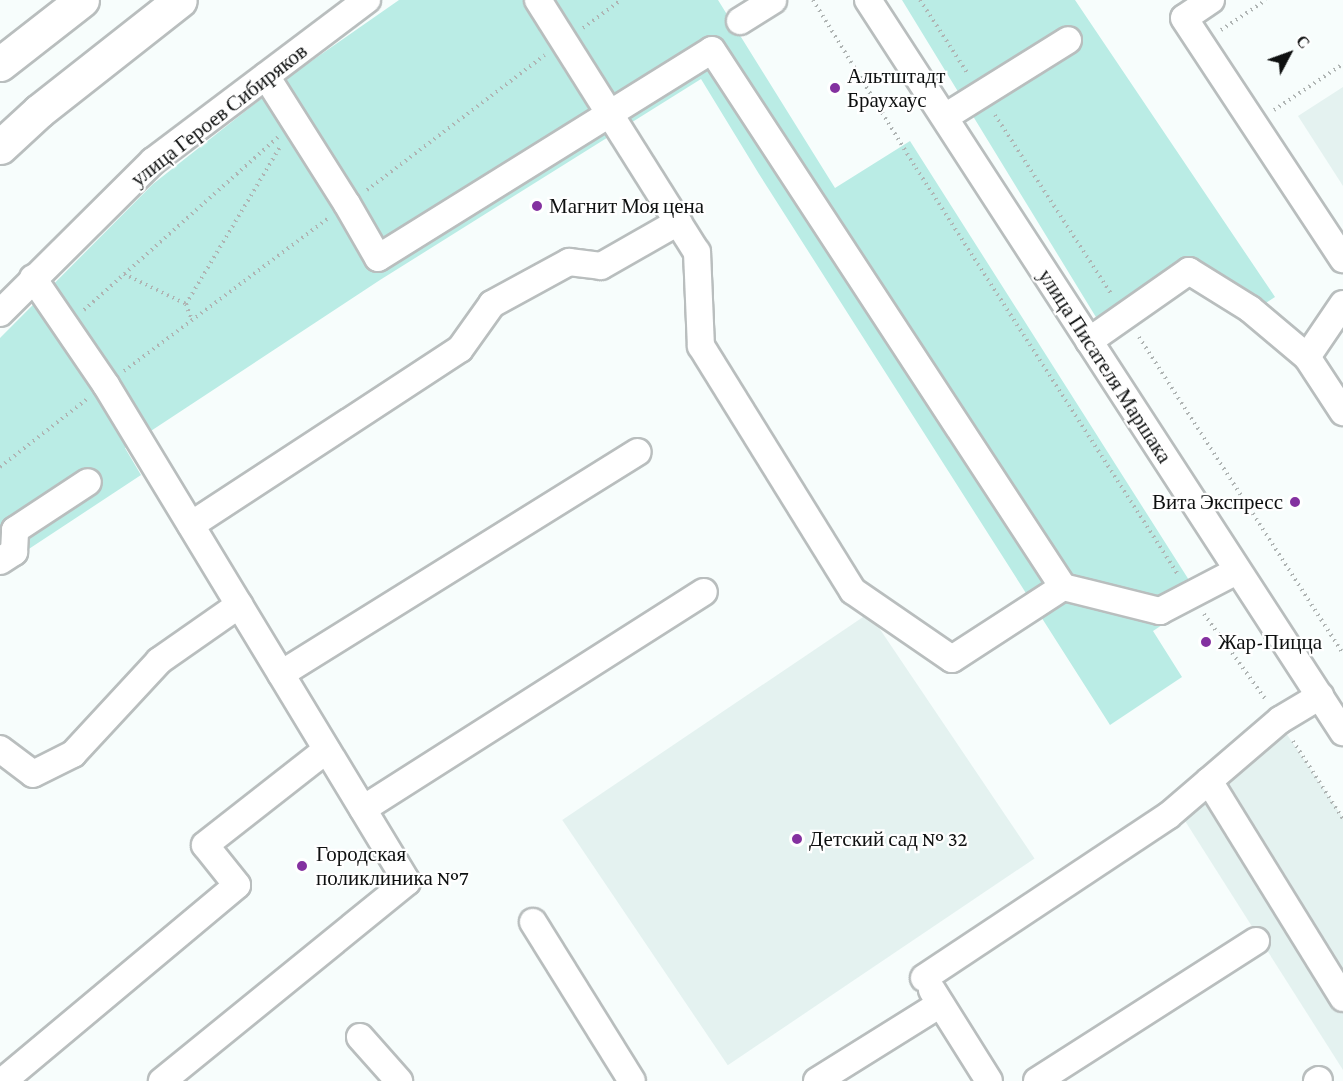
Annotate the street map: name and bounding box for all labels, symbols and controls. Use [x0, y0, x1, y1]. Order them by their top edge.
north arrow [1259, 24, 1319, 84]
text: С [1293, 32, 1313, 52]
street label: улица Героев Сибиряков [126, 38, 312, 192]
place label: Альтштадт Браухаус [847, 63, 945, 113]
marker: Альтштадт Браухаус [828, 81, 842, 95]
place label: Магнит Моя цена [549, 193, 704, 219]
marker: Магнит Моя цена [530, 199, 544, 213]
street label: улица Писателя Маршака [1033, 264, 1177, 468]
place label: Вита Экспресс [1152, 489, 1283, 515]
marker: Вита Экспресс [1288, 495, 1302, 509]
place label: Жар-Пицца [1218, 629, 1322, 655]
marker: Жар-Пицца [1199, 635, 1213, 649]
place label: Детский сад № 32 [809, 826, 968, 852]
marker: Детский сад № 32 [790, 832, 804, 846]
place label: Городская поликлиника №7 [316, 841, 469, 891]
marker: Городская поликлиника №7 [293, 857, 311, 875]

